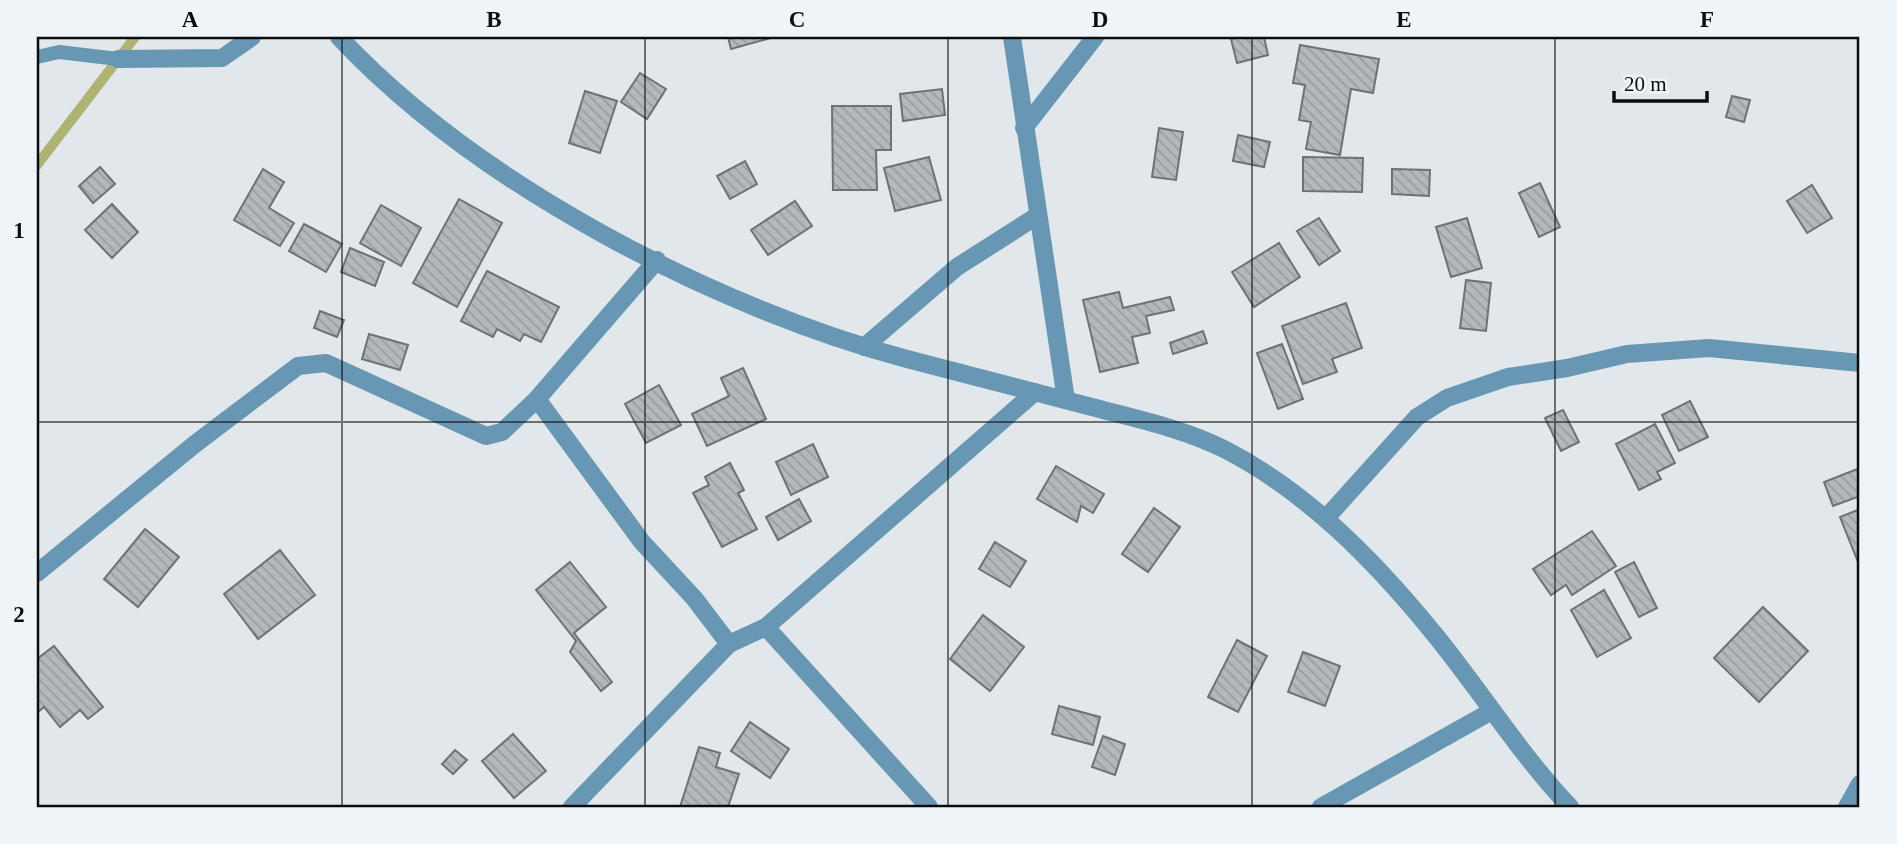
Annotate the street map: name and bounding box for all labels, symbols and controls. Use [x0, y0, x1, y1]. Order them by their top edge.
text: A [182, 7, 199, 32]
text: B [486, 7, 502, 32]
text: C [789, 7, 805, 32]
text: D [1092, 7, 1108, 32]
text: E [1396, 7, 1412, 32]
text: F [1700, 7, 1714, 32]
scale bar [1614, 60, 1706, 104]
text: 20 m [1624, 72, 1667, 96]
text: 1 [13, 218, 25, 243]
text: 2 [13, 602, 25, 627]

